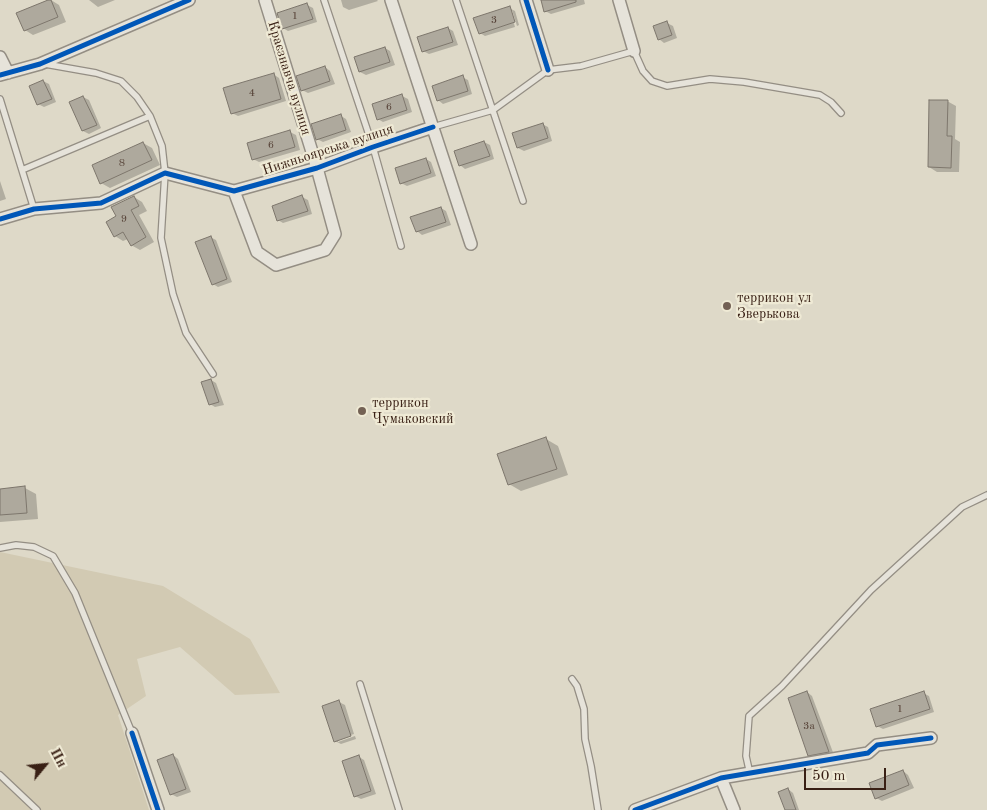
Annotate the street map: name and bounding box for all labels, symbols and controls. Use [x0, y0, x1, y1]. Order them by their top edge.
house number: 1 [292, 9, 298, 23]
house number: 3 [491, 13, 497, 27]
street label: Краєзнавча вулиця [264, 19, 314, 137]
house number: 4 [249, 86, 255, 100]
house number: 6 [386, 100, 392, 114]
street label: Нижньоярська вулиця [260, 121, 396, 179]
house number: 6 [268, 138, 274, 152]
house number: 8 [119, 156, 125, 170]
house number: 9 [121, 212, 127, 226]
place label: террикон ул Зверькова [737, 290, 811, 322]
marker: террикон ул Зверькова [721, 300, 733, 312]
place label: террикон Чумаковский [372, 395, 454, 428]
marker: террикон Чумаковский [356, 405, 368, 417]
house number: 1 [897, 702, 903, 716]
house number: 3а [803, 719, 815, 733]
north arrow [20, 740, 70, 790]
text: Пн [48, 746, 69, 770]
scale bar [807, 758, 890, 790]
text: 50 m [812, 769, 846, 784]

